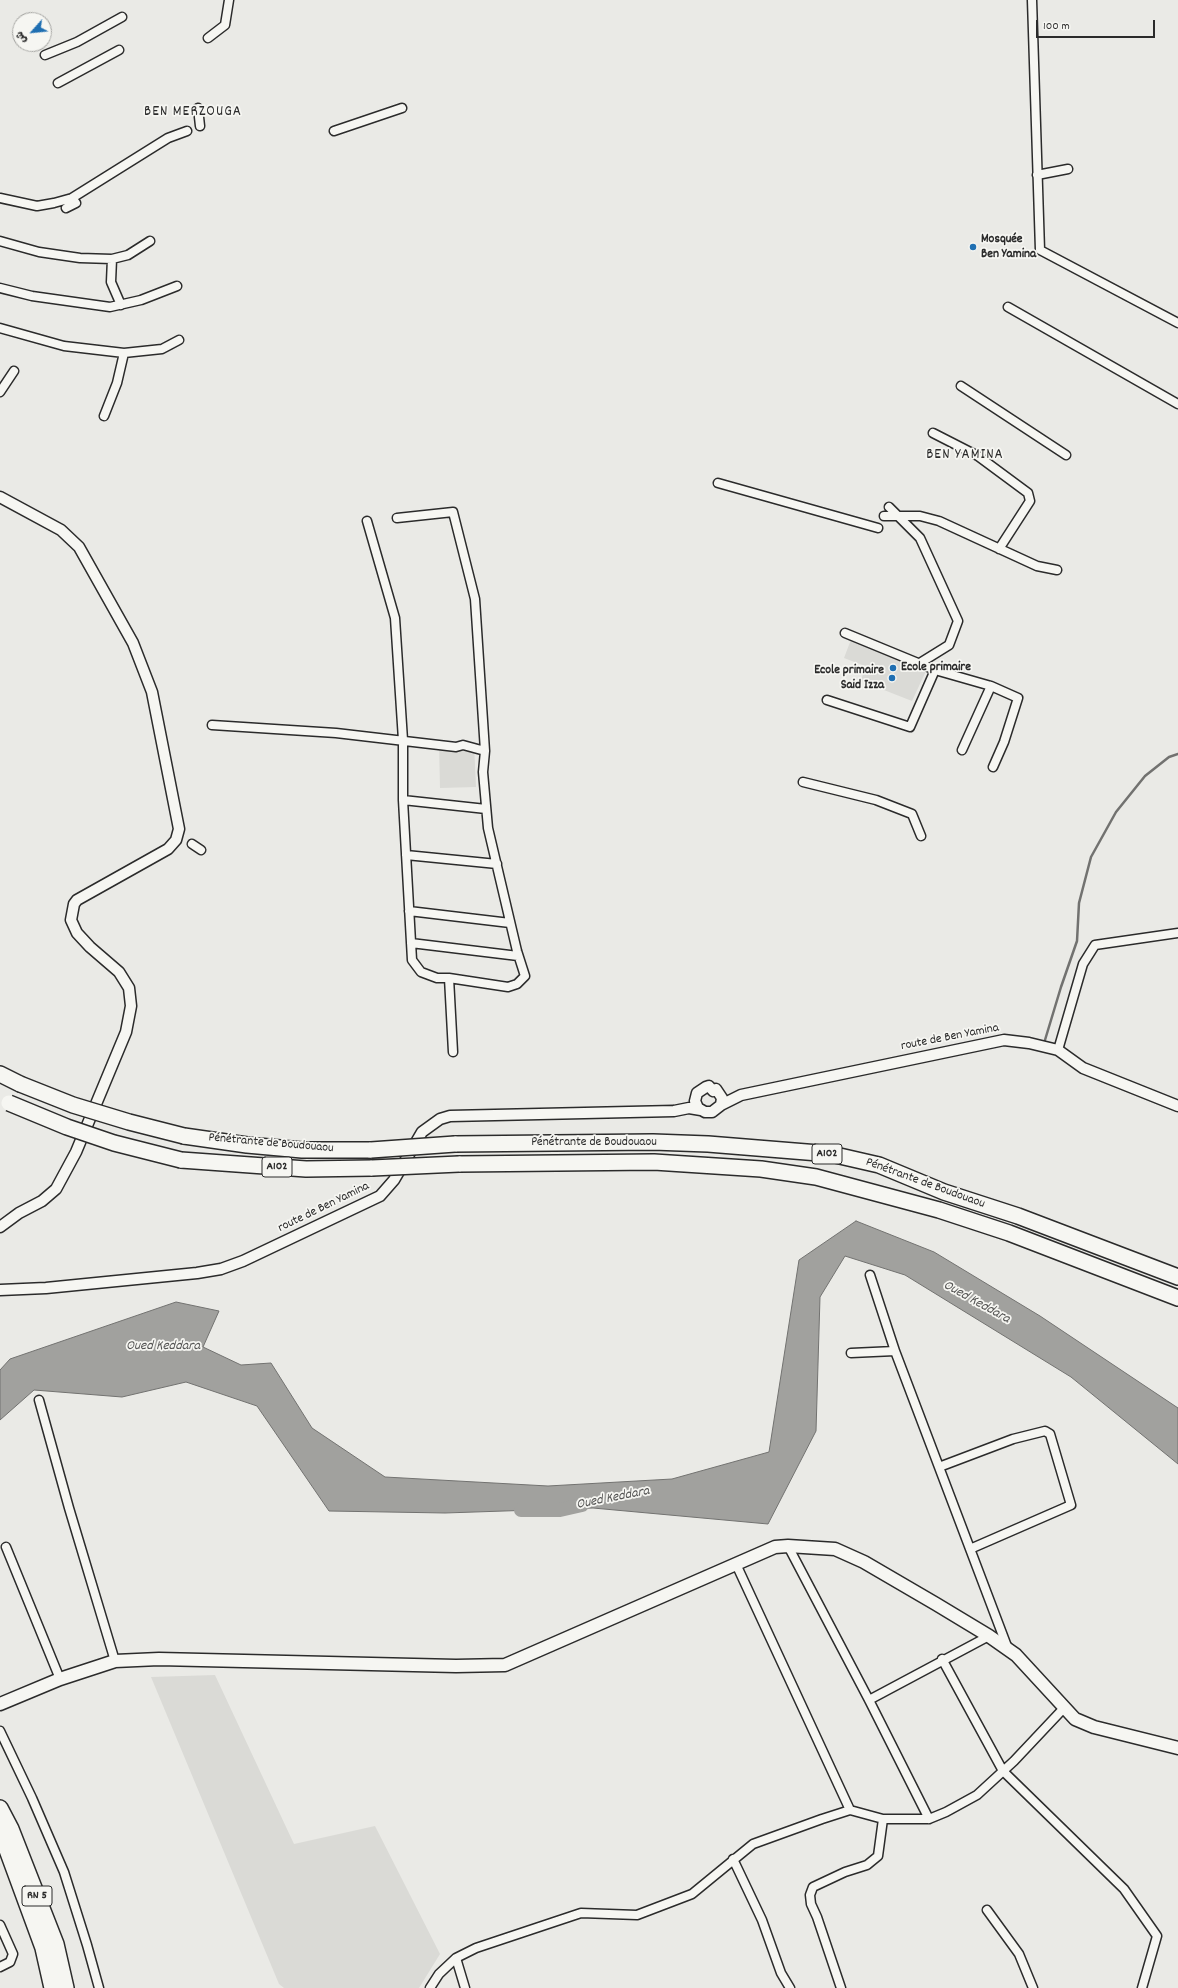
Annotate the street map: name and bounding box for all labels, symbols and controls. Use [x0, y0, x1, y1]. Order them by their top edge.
north arrow [12, 12, 52, 52]
scale bar [1038, 12, 1157, 38]
text: 100 m [1043, 18, 1070, 35]
text: ش [12, 28, 32, 46]
district label: BEN MERZOUGA [144, 104, 242, 122]
place label: Mosquée Ben Yamina [981, 232, 1036, 263]
marker: Mosquée Ben Yamina [968, 242, 978, 252]
district label: BEN YAMINA [926, 447, 1004, 465]
place label: Ecole primaire [901, 660, 971, 676]
place label: Ecole primaire Said Izza [814, 663, 884, 694]
marker: Ecole primaire [888, 663, 898, 673]
marker: Ecole primaire Said Izza [887, 673, 897, 683]
street label: route de Ben Yamina [900, 1021, 1000, 1055]
street label: Pénétrante de Boudouaou [208, 1131, 334, 1157]
street label: Pénétrante de Boudouaou [531, 1135, 657, 1151]
road number: A102 [812, 1144, 842, 1164]
street label: Pénétrante de Boudouaou [863, 1155, 987, 1213]
road number: A102 [262, 1157, 292, 1177]
street label: route de Ben Yamina [276, 1179, 372, 1237]
water label: Oued Keddara [940, 1278, 1012, 1328]
water label: Oued Keddara [126, 1339, 200, 1355]
water label: Oued Keddara [575, 1484, 651, 1514]
road number: RN 5 [22, 1886, 52, 1906]

